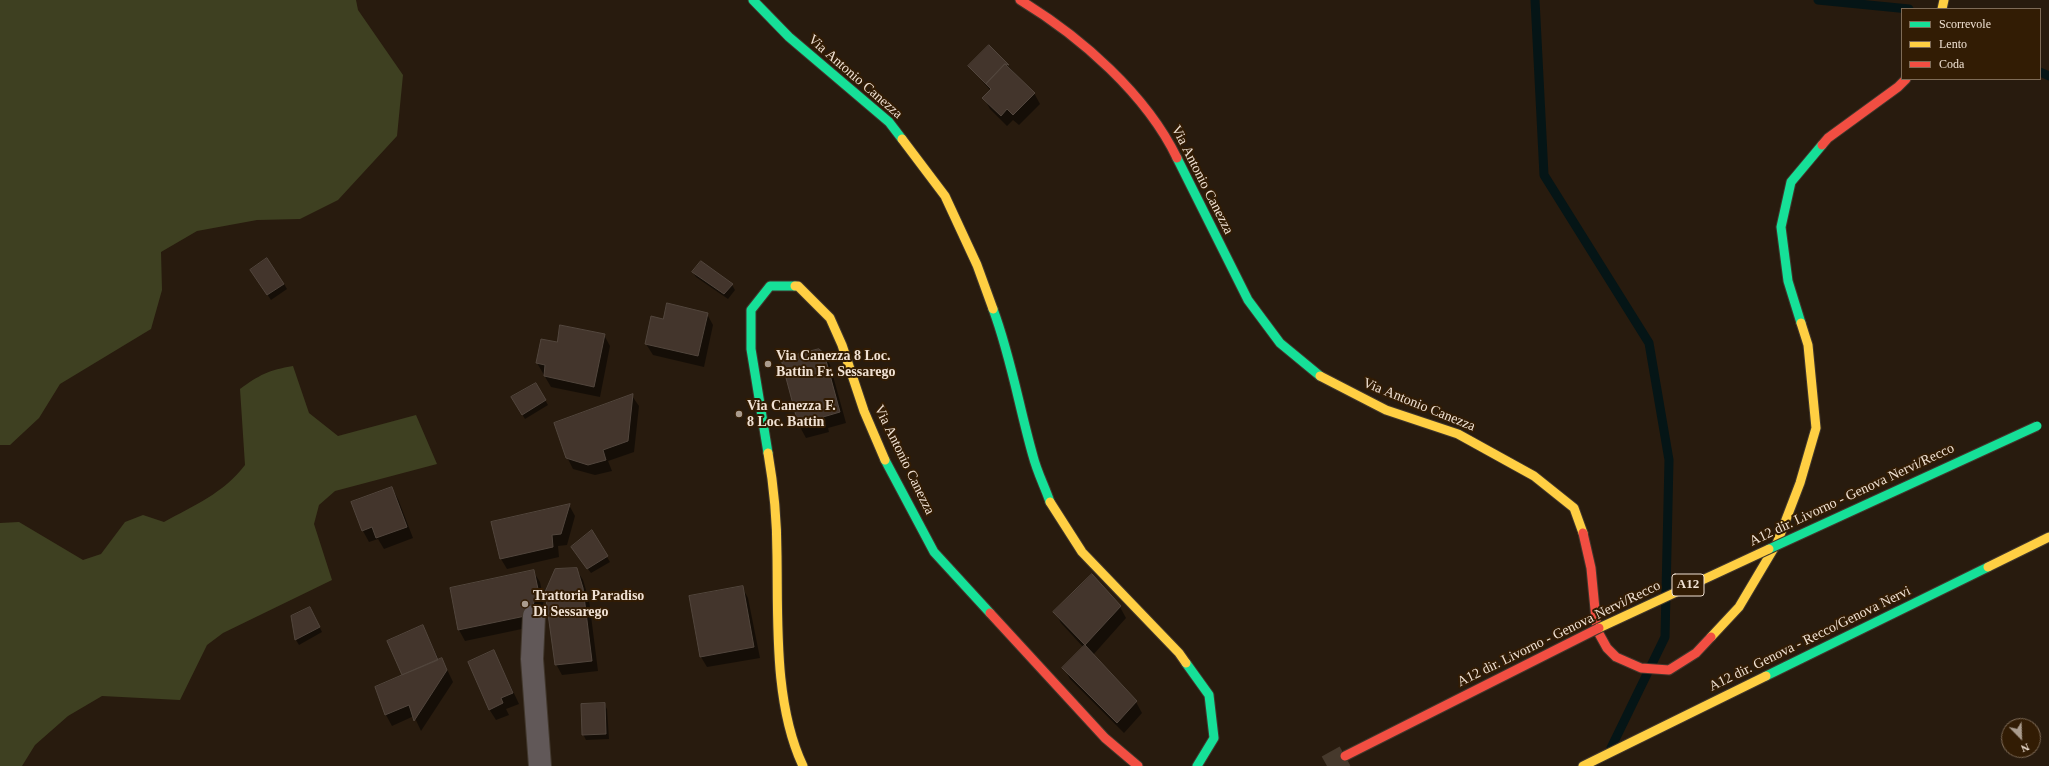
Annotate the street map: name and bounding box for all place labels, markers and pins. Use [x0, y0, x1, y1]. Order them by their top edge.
place label: Via Canezza 8 Loc. Battin Fr. Sessarego [776, 348, 895, 380]
marker: Via Canezza 8 Loc. Battin Fr. Sessarego [763, 359, 773, 369]
place label: Via Canezza F. 8 Loc. Battin [747, 398, 836, 430]
marker: Via Canezza F. 8 Loc. Battin [734, 409, 744, 419]
place label: Trattoria Paradiso Di Sessarego [533, 588, 644, 620]
marker: Trattoria Paradiso Di Sessarego [520, 599, 530, 609]

